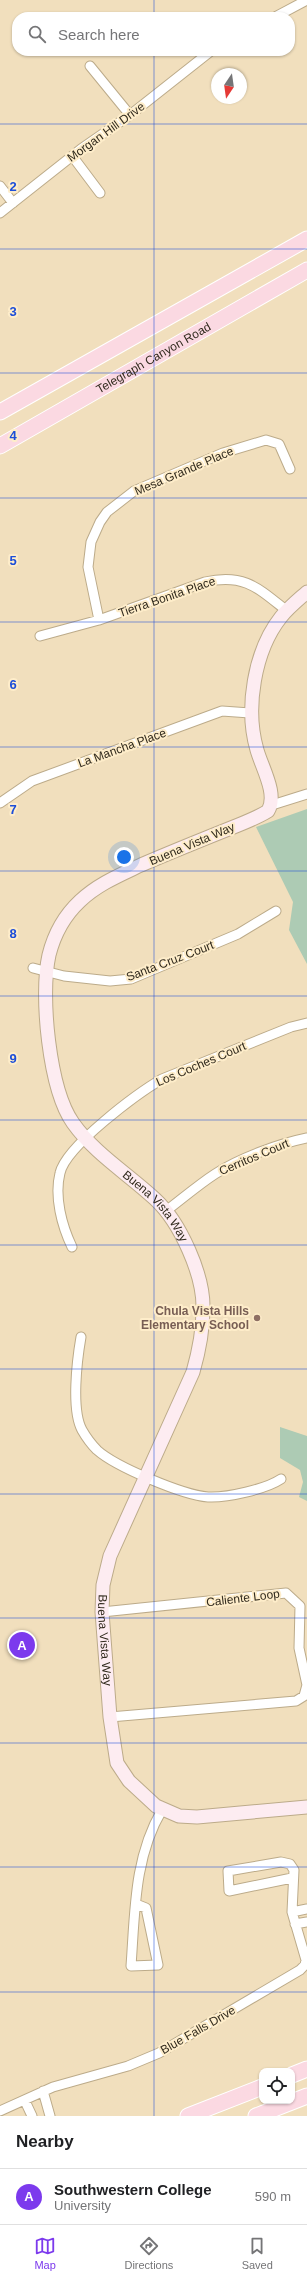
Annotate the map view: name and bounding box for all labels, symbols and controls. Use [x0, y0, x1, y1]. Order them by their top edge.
search box [12, 12, 295, 56]
icon: search [26, 23, 48, 45]
text: Search here [58, 26, 140, 43]
north arrow [211, 68, 247, 104]
street label: Morgan Hill Drive [65, 99, 148, 165]
text: 2 [9, 179, 17, 194]
text: 3 [9, 304, 17, 319]
street label: Telegraph Canyon Road [94, 320, 213, 396]
text: 4 [9, 428, 17, 443]
street label: Mesa Grande Place [132, 444, 236, 498]
text: 5 [9, 553, 17, 568]
street label: Tierra Bonita Place [117, 574, 218, 620]
text: 6 [9, 677, 17, 692]
street label: La Mancha Place [76, 725, 168, 770]
text: 7 [9, 802, 17, 817]
street label: Buena Vista Way [147, 820, 237, 868]
your location [114, 847, 134, 867]
text: 8 [9, 926, 17, 941]
street label: Santa Cruz Court [124, 938, 216, 984]
street label: Los Coches Court [154, 1039, 249, 1089]
text: 9 [9, 1051, 17, 1066]
street label: Cerritos Court [217, 1136, 292, 1178]
street label: Buena Vista Way [120, 1168, 191, 1244]
place label: Chula Vista Hills Elementary School [141, 1304, 249, 1332]
marker: Chula Vista Hills Elementary School [252, 1313, 262, 1323]
street label: Caliente Loop [205, 1587, 281, 1609]
street label: Buena Vista Way [95, 1594, 115, 1686]
pin: A [9, 1630, 35, 1660]
street label: Blue Falls Drive [158, 2003, 238, 2057]
map controls [259, 2068, 295, 2104]
button: locate [259, 2068, 295, 2104]
text: Nearby [16, 2132, 74, 2151]
text: Southwestern College [54, 2181, 212, 2198]
text: A [24, 2189, 34, 2204]
text: 590 m [255, 2189, 291, 2204]
text: University [54, 2198, 111, 2213]
tab: Map [34, 2235, 56, 2271]
tab: Directions [124, 2235, 173, 2271]
tab: Saved [242, 2235, 273, 2271]

